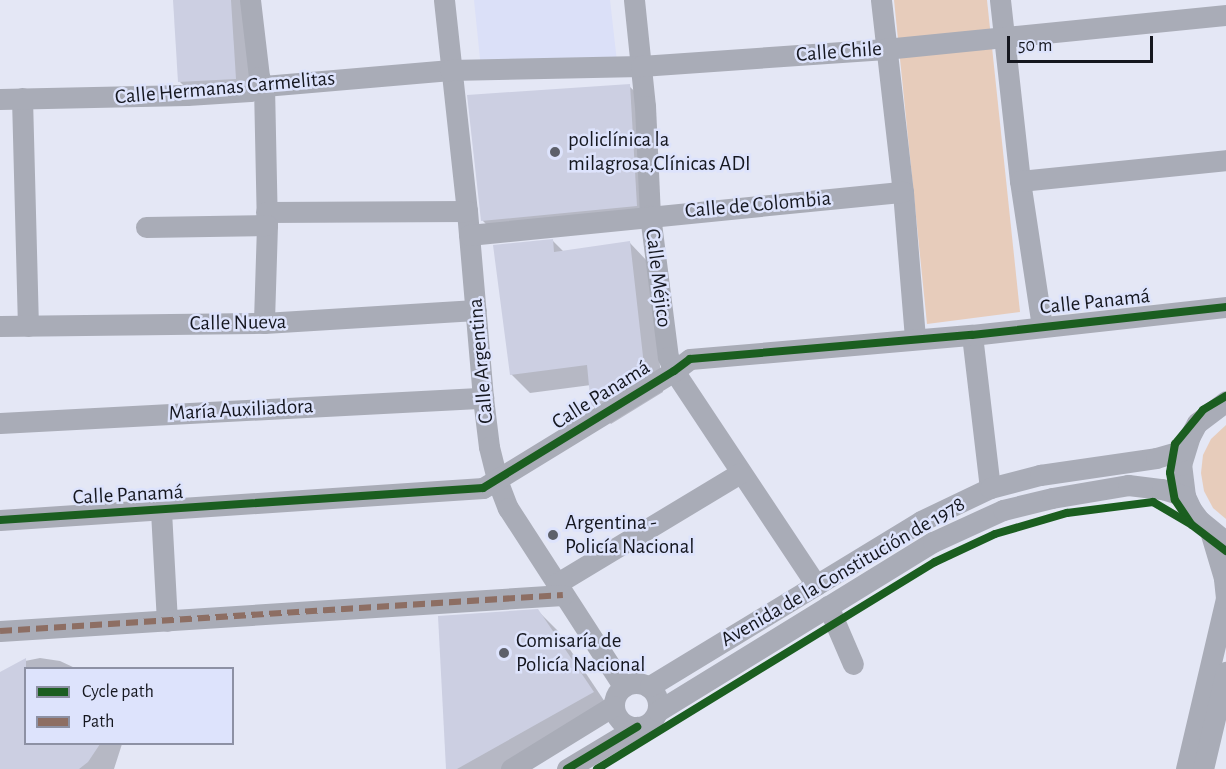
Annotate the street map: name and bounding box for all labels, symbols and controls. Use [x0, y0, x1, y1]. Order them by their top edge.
scale bar [1010, 24, 1156, 62]
street label: Calle Chile [795, 36, 883, 68]
text: 50 m [1018, 37, 1052, 55]
street label: Calle Hermanas Carmelitas [114, 66, 336, 110]
place label: policlínica la milagrosa,Clínicas ADI [568, 127, 751, 177]
marker: policlínica la milagrosa,Clínicas ADI [546, 143, 564, 161]
street label: Calle de Colombia [684, 186, 832, 224]
street label: Calle Méjico [639, 227, 677, 329]
street label: Calle Panamá [1039, 284, 1151, 320]
street label: Calle Argentina [463, 297, 499, 425]
street label: Calle Nueva [189, 310, 287, 336]
street label: Calle Panamá [547, 355, 655, 435]
street label: María Auxiliadora [168, 394, 314, 426]
street label: Calle Panamá [72, 480, 184, 510]
street label: Avenida de la Constitución de 1978 [716, 492, 970, 652]
place label: Argentina - Policía Nacional [565, 510, 695, 560]
marker: Argentina - Policía Nacional [546, 528, 560, 542]
place label: Comisaría de Policía Nacional [516, 628, 646, 678]
marker: Comisaría de Policía Nacional [497, 646, 511, 660]
legend [24, 667, 234, 745]
text: Cycle path [82, 683, 154, 701]
text: Path [82, 713, 114, 731]

